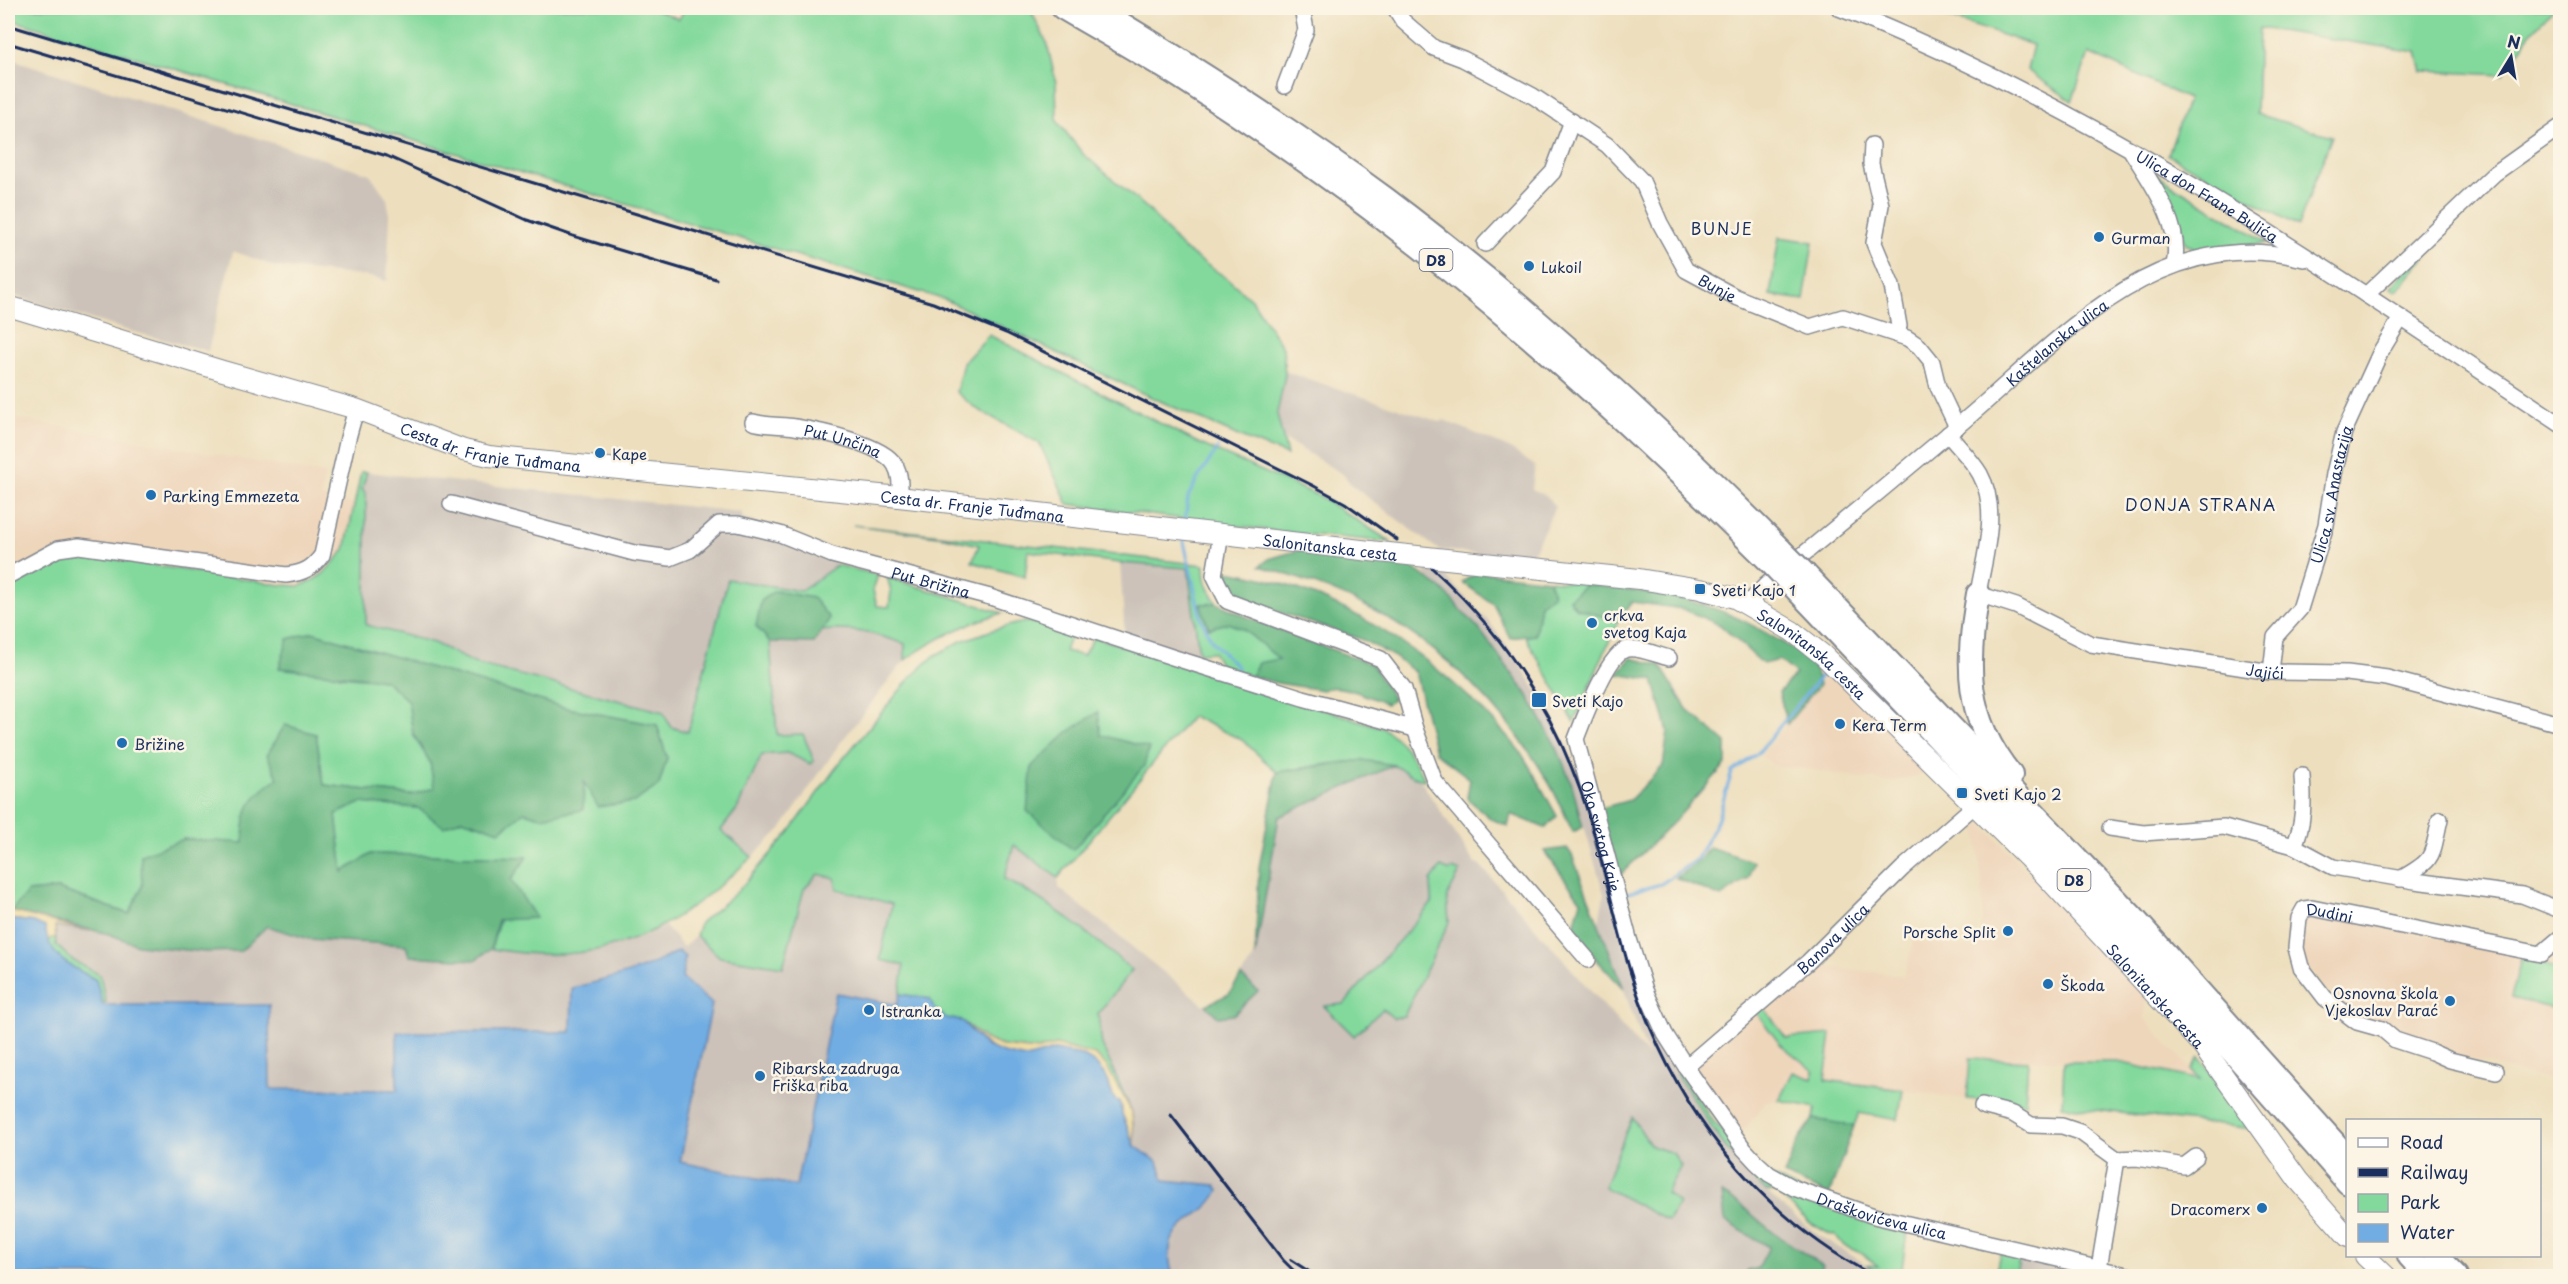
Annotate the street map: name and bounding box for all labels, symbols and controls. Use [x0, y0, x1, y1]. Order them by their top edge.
north arrow [2481, 27, 2541, 87]
text: N [2506, 28, 2523, 54]
street label: Ulica don Frane Bulića [2132, 143, 2284, 248]
district label: BUNJE [1691, 216, 1753, 240]
place label: Gurman [2111, 226, 2171, 249]
marker: Gurman [2092, 230, 2106, 244]
road number: D8 [1420, 249, 1452, 271]
place label: Lukoil [1541, 255, 1582, 278]
marker: Lukoil [1522, 259, 1536, 273]
street label: Bunje [1695, 267, 1741, 307]
street label: Kaštelanska ulica [2000, 292, 2113, 391]
street label: Cesta dr. Franje Tuđmana [397, 415, 583, 477]
street label: Put Unčina [802, 417, 886, 463]
street label: Ulica sv. Anastazija [2303, 420, 2358, 566]
place label: Kape [612, 442, 647, 465]
marker: Kape [593, 446, 607, 460]
place label: Parking Emmezeta [163, 484, 300, 507]
street label: Cesta dr. Franje Tuđmana [879, 484, 1066, 527]
marker: Parking Emmezeta [144, 488, 158, 502]
district label: DONJA STRANA [2125, 492, 2277, 516]
street label: Salonitanska cesta [1261, 527, 1399, 565]
street label: Put Brižina [889, 560, 973, 603]
place label: Sveti Kajo 1 [1712, 578, 1796, 601]
marker: Sveti Kajo 1 [1693, 582, 1707, 596]
street label: Salonitanska cesta [1753, 602, 1873, 704]
place label: crkva svetog Kaja [1604, 603, 1687, 643]
marker: crkva svetog Kaja [1585, 616, 1599, 630]
street label: Jajići [2245, 657, 2284, 684]
place label: Sveti Kajo [1552, 689, 1623, 712]
marker: Sveti Kajo [1530, 691, 1548, 709]
place label: Kera Term [1852, 713, 1927, 736]
marker: Kera Term [1833, 717, 1847, 731]
place label: Brižine [134, 732, 185, 755]
marker: Brižine [115, 736, 129, 750]
street label: Oko svetog Kaje [1576, 778, 1627, 894]
place label: Sveti Kajo 2 [1974, 782, 2062, 805]
marker: Sveti Kajo 2 [1955, 786, 1969, 800]
road number: D8 [2058, 869, 2090, 891]
street label: Dudini [2305, 896, 2355, 927]
street label: Banova ulica [1791, 897, 1874, 979]
place label: Porsche Split [1903, 920, 1996, 943]
marker: Porsche Split [2001, 924, 2015, 938]
street label: Salonitanska cesta [2102, 938, 2211, 1053]
place label: Škoda [2060, 973, 2105, 996]
marker: Škoda [2041, 977, 2055, 991]
place label: Osnovna škola Vjekoslav Parać [2325, 981, 2439, 1021]
marker: Osnovna škola Vjekoslav Parać [2443, 994, 2457, 1008]
place label: Istranka [881, 999, 942, 1022]
marker: Istranka [862, 1003, 876, 1017]
place label: Ribarska zadruga Friška riba [772, 1056, 900, 1096]
marker: Ribarska zadruga Friška riba [753, 1069, 767, 1083]
legend [2346, 1119, 2541, 1257]
text: Road [2400, 1128, 2444, 1155]
text: Railway [2400, 1158, 2468, 1185]
street label: Draškovićeva ulica [1814, 1185, 1950, 1244]
text: Park [2400, 1188, 2440, 1215]
place label: Dracomerx [2170, 1197, 2250, 1220]
marker: Dracomerx [2255, 1201, 2269, 1215]
text: Water [2400, 1218, 2455, 1245]

